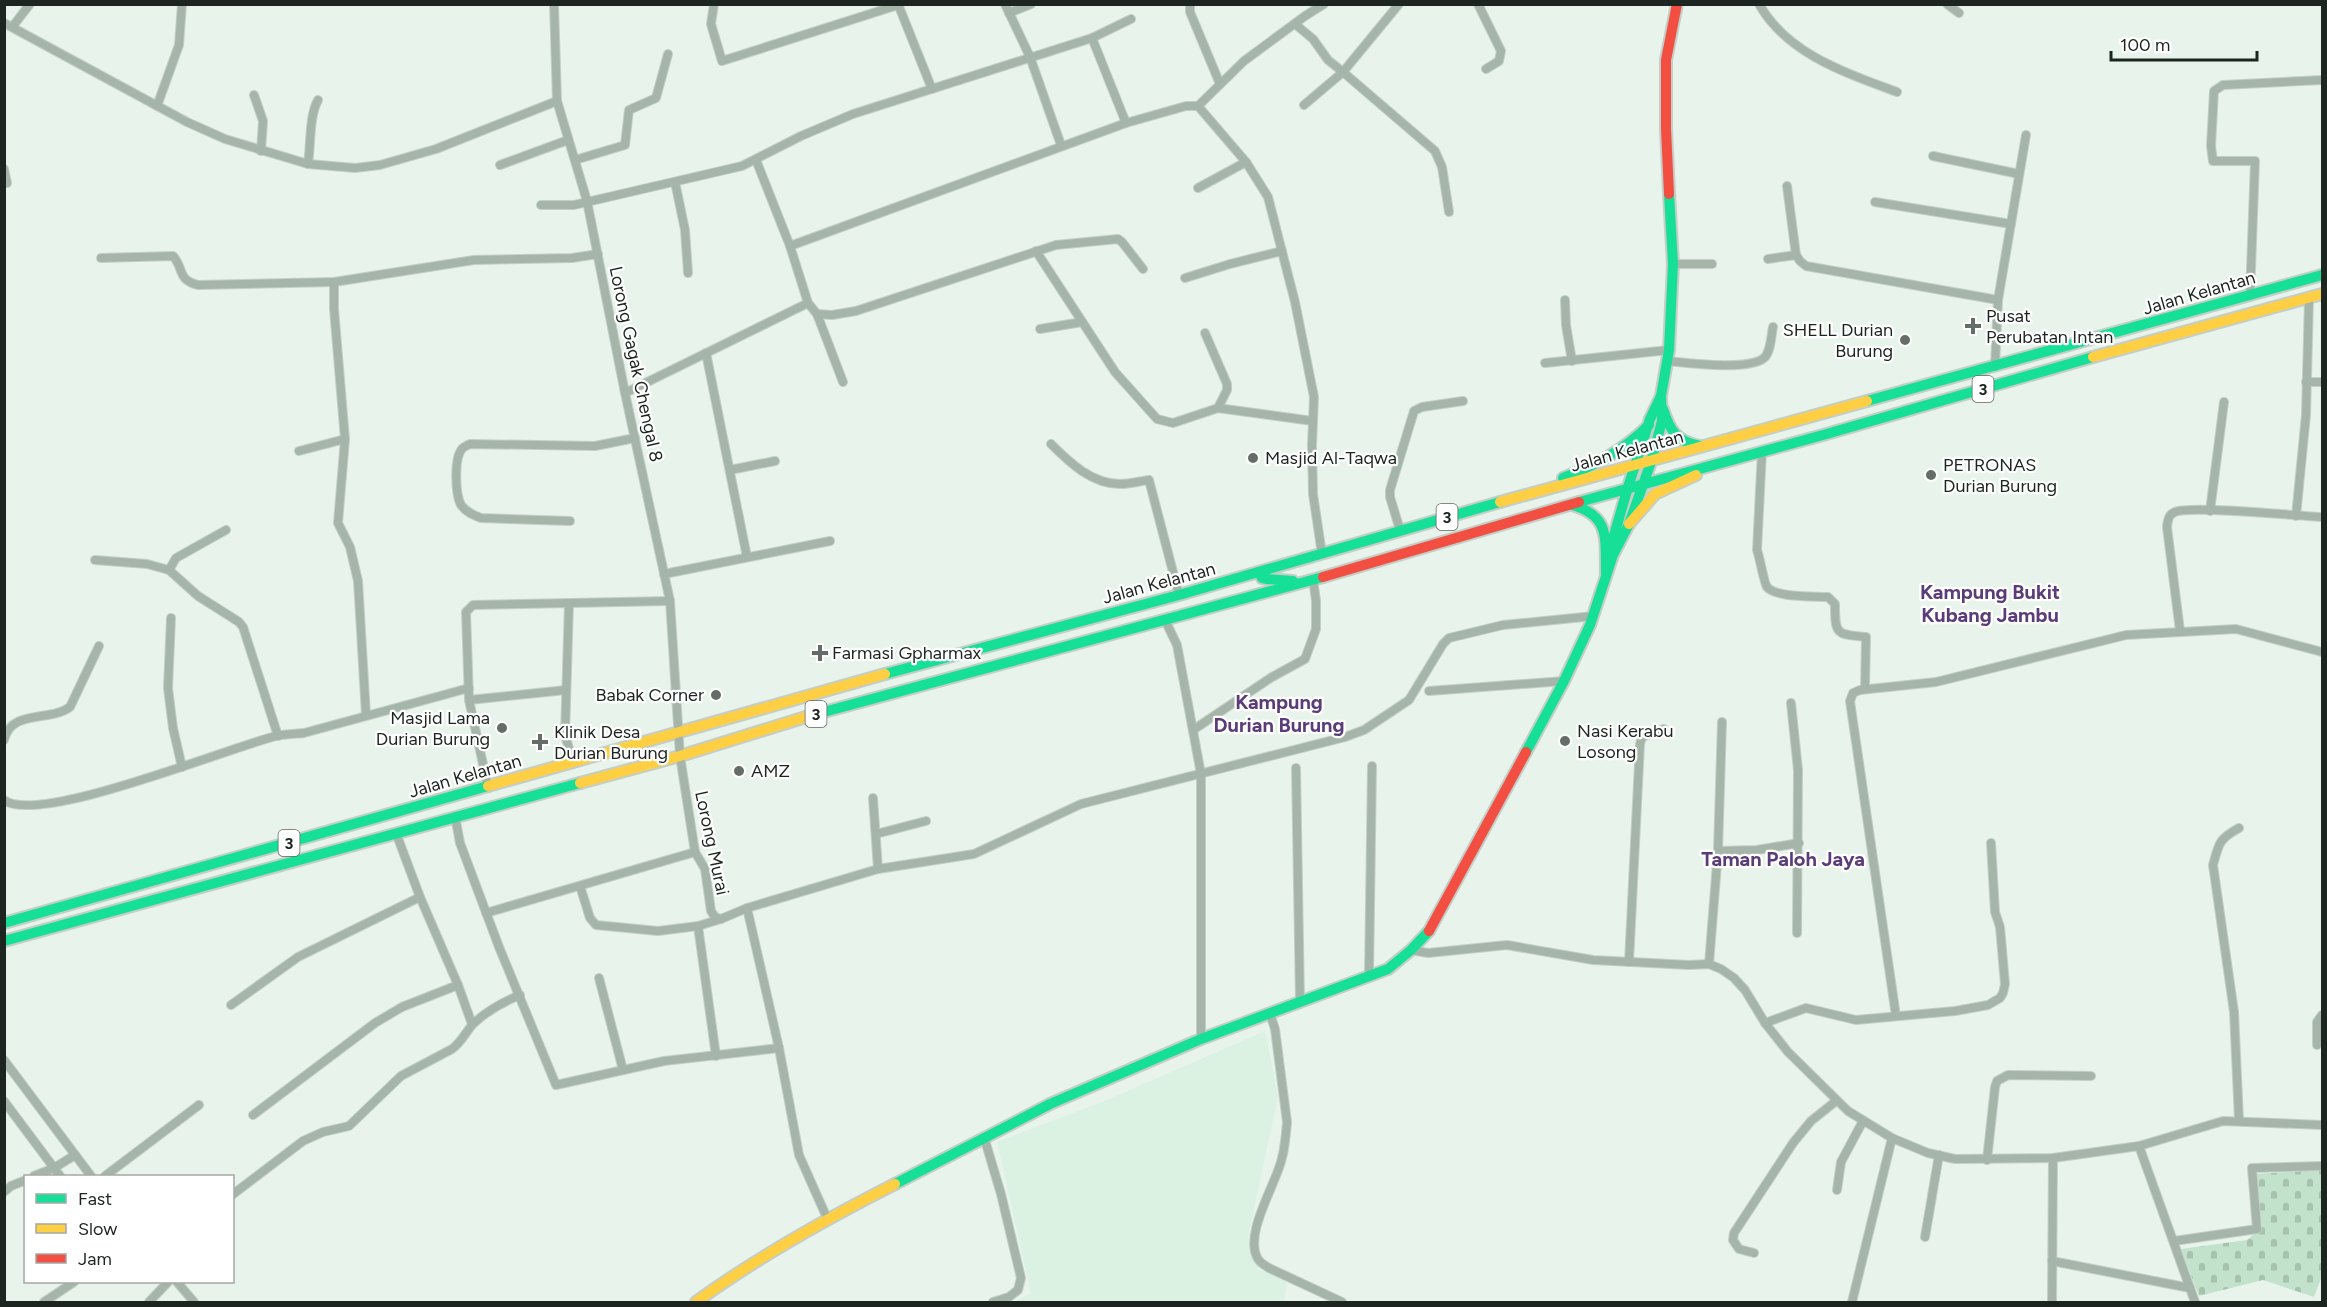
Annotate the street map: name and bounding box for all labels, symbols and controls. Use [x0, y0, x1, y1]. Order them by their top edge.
scale bar [2111, 24, 2256, 62]
text: 100 m [2120, 34, 2170, 56]
street label: Lorong Gagak Chengal 8 [605, 264, 667, 464]
street label: Jalan Kelantan [2140, 266, 2258, 320]
place label: Pusat Perubatan Intan [1986, 305, 2113, 348]
marker: Pusat Perubatan Intan [1964, 317, 1982, 335]
place label: SHELL Durian Burung [1783, 319, 1893, 362]
marker: SHELL Durian Burung [1898, 333, 1912, 347]
road number: 3 [1972, 376, 1994, 402]
street label: Jalan Kelantan [1568, 425, 1686, 477]
place label: Masjid Al-Taqwa [1265, 447, 1397, 469]
marker: Masjid Al-Taqwa [1246, 451, 1260, 465]
place label: PETRONAS Durian Burung [1943, 454, 2057, 497]
marker: PETRONAS Durian Burung [1924, 468, 1938, 482]
road number: 3 [1436, 504, 1458, 530]
street label: Jalan Kelantan [1100, 557, 1218, 609]
district label: Kampung Bukit Kubang Jambu [1920, 580, 2060, 627]
place label: Farmasi Gpharmax [832, 642, 982, 664]
marker: Farmasi Gpharmax [813, 646, 827, 660]
place label: Babak Corner [595, 684, 704, 706]
marker: Babak Corner [709, 688, 723, 702]
district label: Kampung Durian Burung [1214, 690, 1344, 737]
road number: 3 [806, 701, 826, 727]
place label: Masjid Lama Durian Burung [376, 707, 490, 750]
place label: Nasi Kerabu Losong [1577, 720, 1674, 763]
marker: Masjid Lama Durian Burung [495, 721, 509, 735]
place label: Klinik Desa Durian Burung [554, 721, 668, 764]
marker: Klinik Desa Durian Burung [531, 733, 549, 751]
marker: Nasi Kerabu Losong [1558, 734, 1572, 748]
street label: Jalan Kelantan [406, 749, 524, 803]
place label: AMZ [751, 760, 790, 782]
marker: AMZ [732, 764, 746, 778]
street label: Lorong Murai [690, 789, 734, 897]
road number: 3 [278, 830, 300, 856]
district label: Taman Paloh Jaya [1701, 847, 1865, 871]
legend [24, 1175, 234, 1283]
text: Fast [78, 1188, 112, 1210]
text: Slow [78, 1218, 117, 1240]
text: Jam [78, 1248, 112, 1270]

